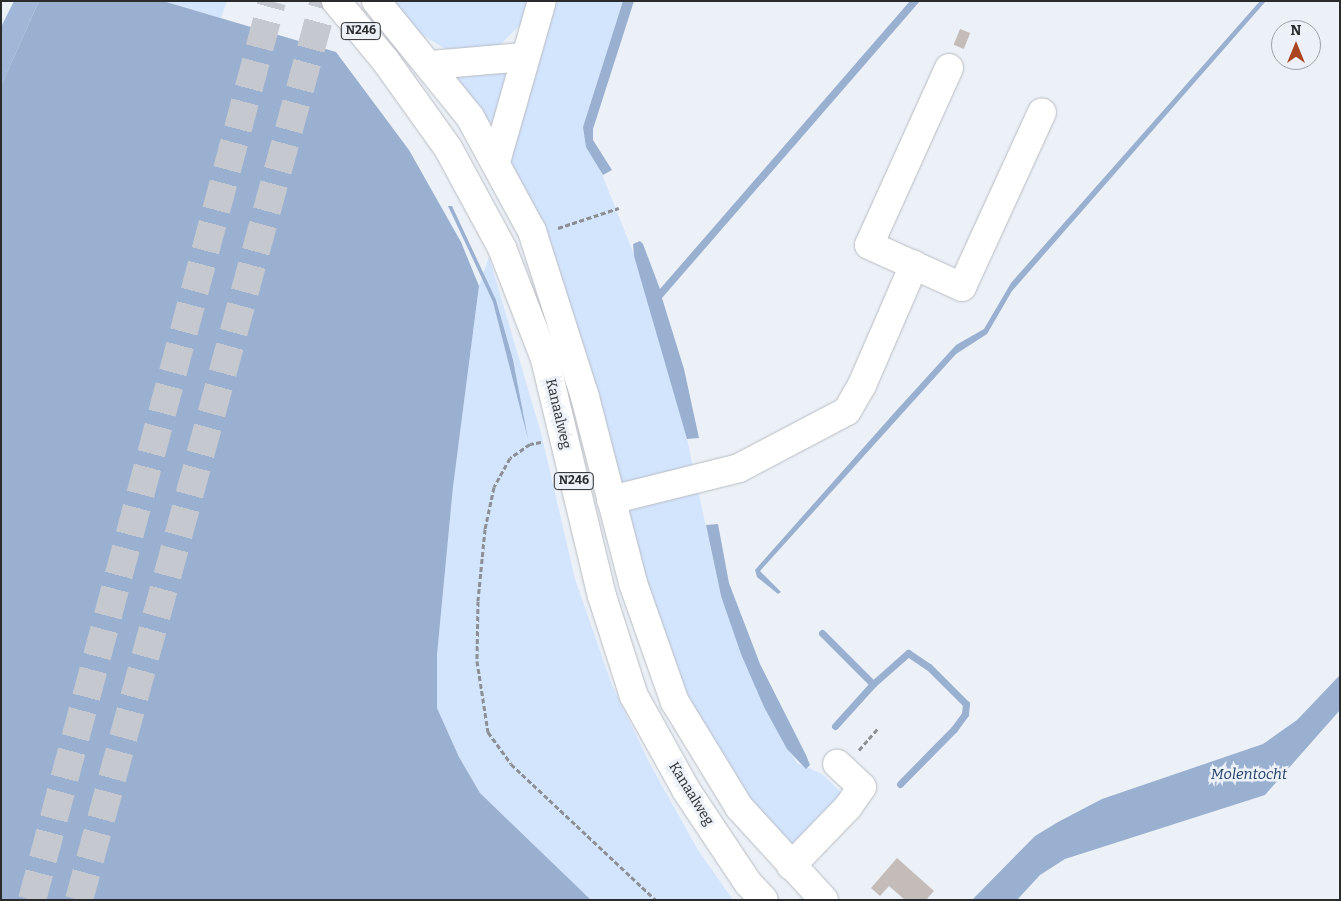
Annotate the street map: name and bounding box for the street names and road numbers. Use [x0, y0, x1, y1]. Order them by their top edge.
road number: N246 [340, 22, 382, 40]
street label: Kanaalweg [542, 377, 574, 451]
road number: N246 [553, 472, 595, 491]
street label: Kanaalweg [665, 759, 717, 829]

